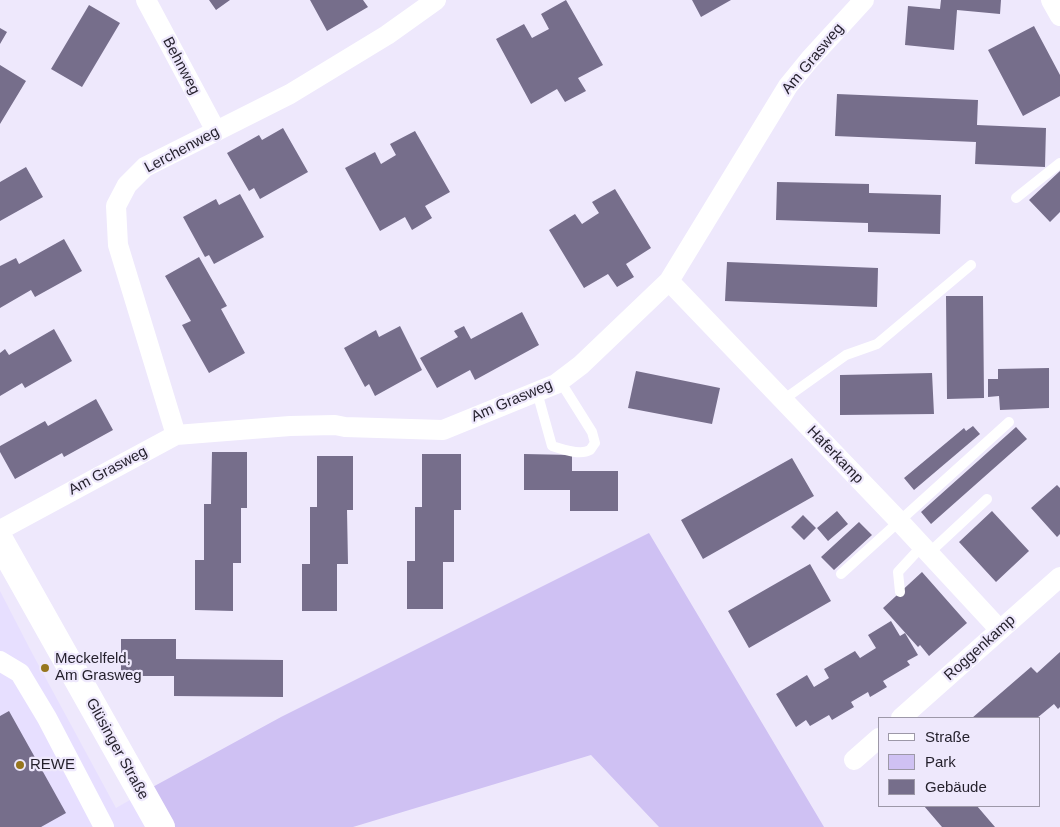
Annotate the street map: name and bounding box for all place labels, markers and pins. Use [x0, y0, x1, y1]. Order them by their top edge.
place label: Meckelfeld, Am Grasweg [55, 650, 142, 685]
marker: Meckelfeld, Am Grasweg [39, 662, 51, 674]
place label: REWE [30, 756, 75, 774]
marker: REWE [14, 759, 26, 771]

